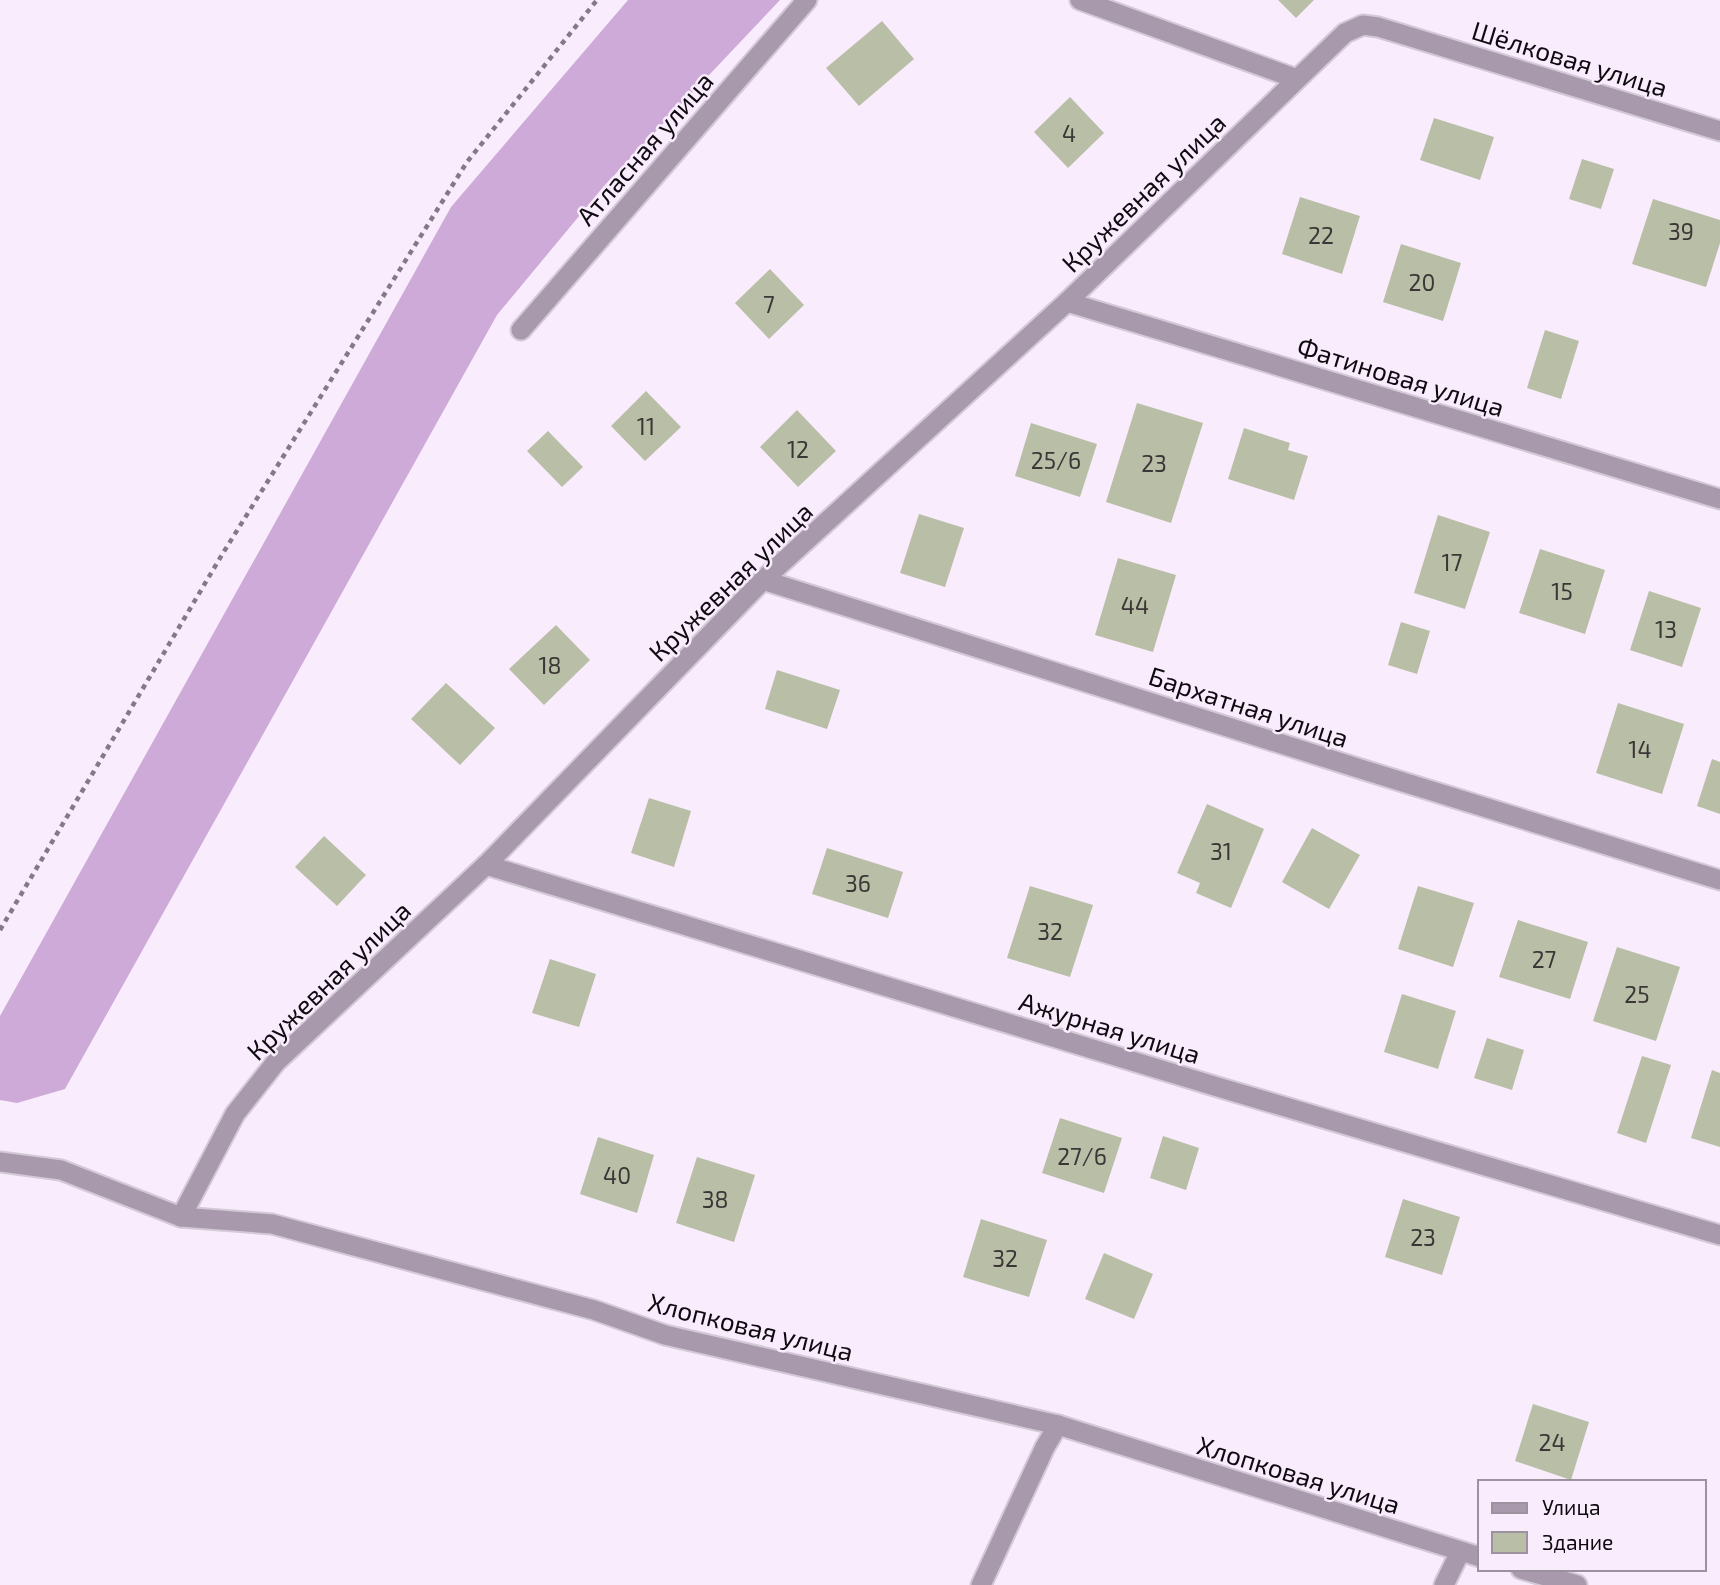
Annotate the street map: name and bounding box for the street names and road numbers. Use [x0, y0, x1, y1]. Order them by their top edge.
street label: Шёлковая улица [1468, 14, 1671, 103]
street label: Атласная улица [569, 65, 720, 232]
street label: Кружевная улица [1055, 106, 1232, 279]
street label: Фатиновая улица [1293, 330, 1508, 423]
street label: Кружевная улица [642, 495, 819, 668]
street label: Бархатная улица [1145, 659, 1353, 754]
street label: Кружевная улица [240, 894, 417, 1067]
street label: Ажурная улица [1015, 985, 1204, 1070]
street label: Хлопковая улица [645, 1286, 857, 1367]
street label: Хлопковая улица [1194, 1428, 1404, 1521]

